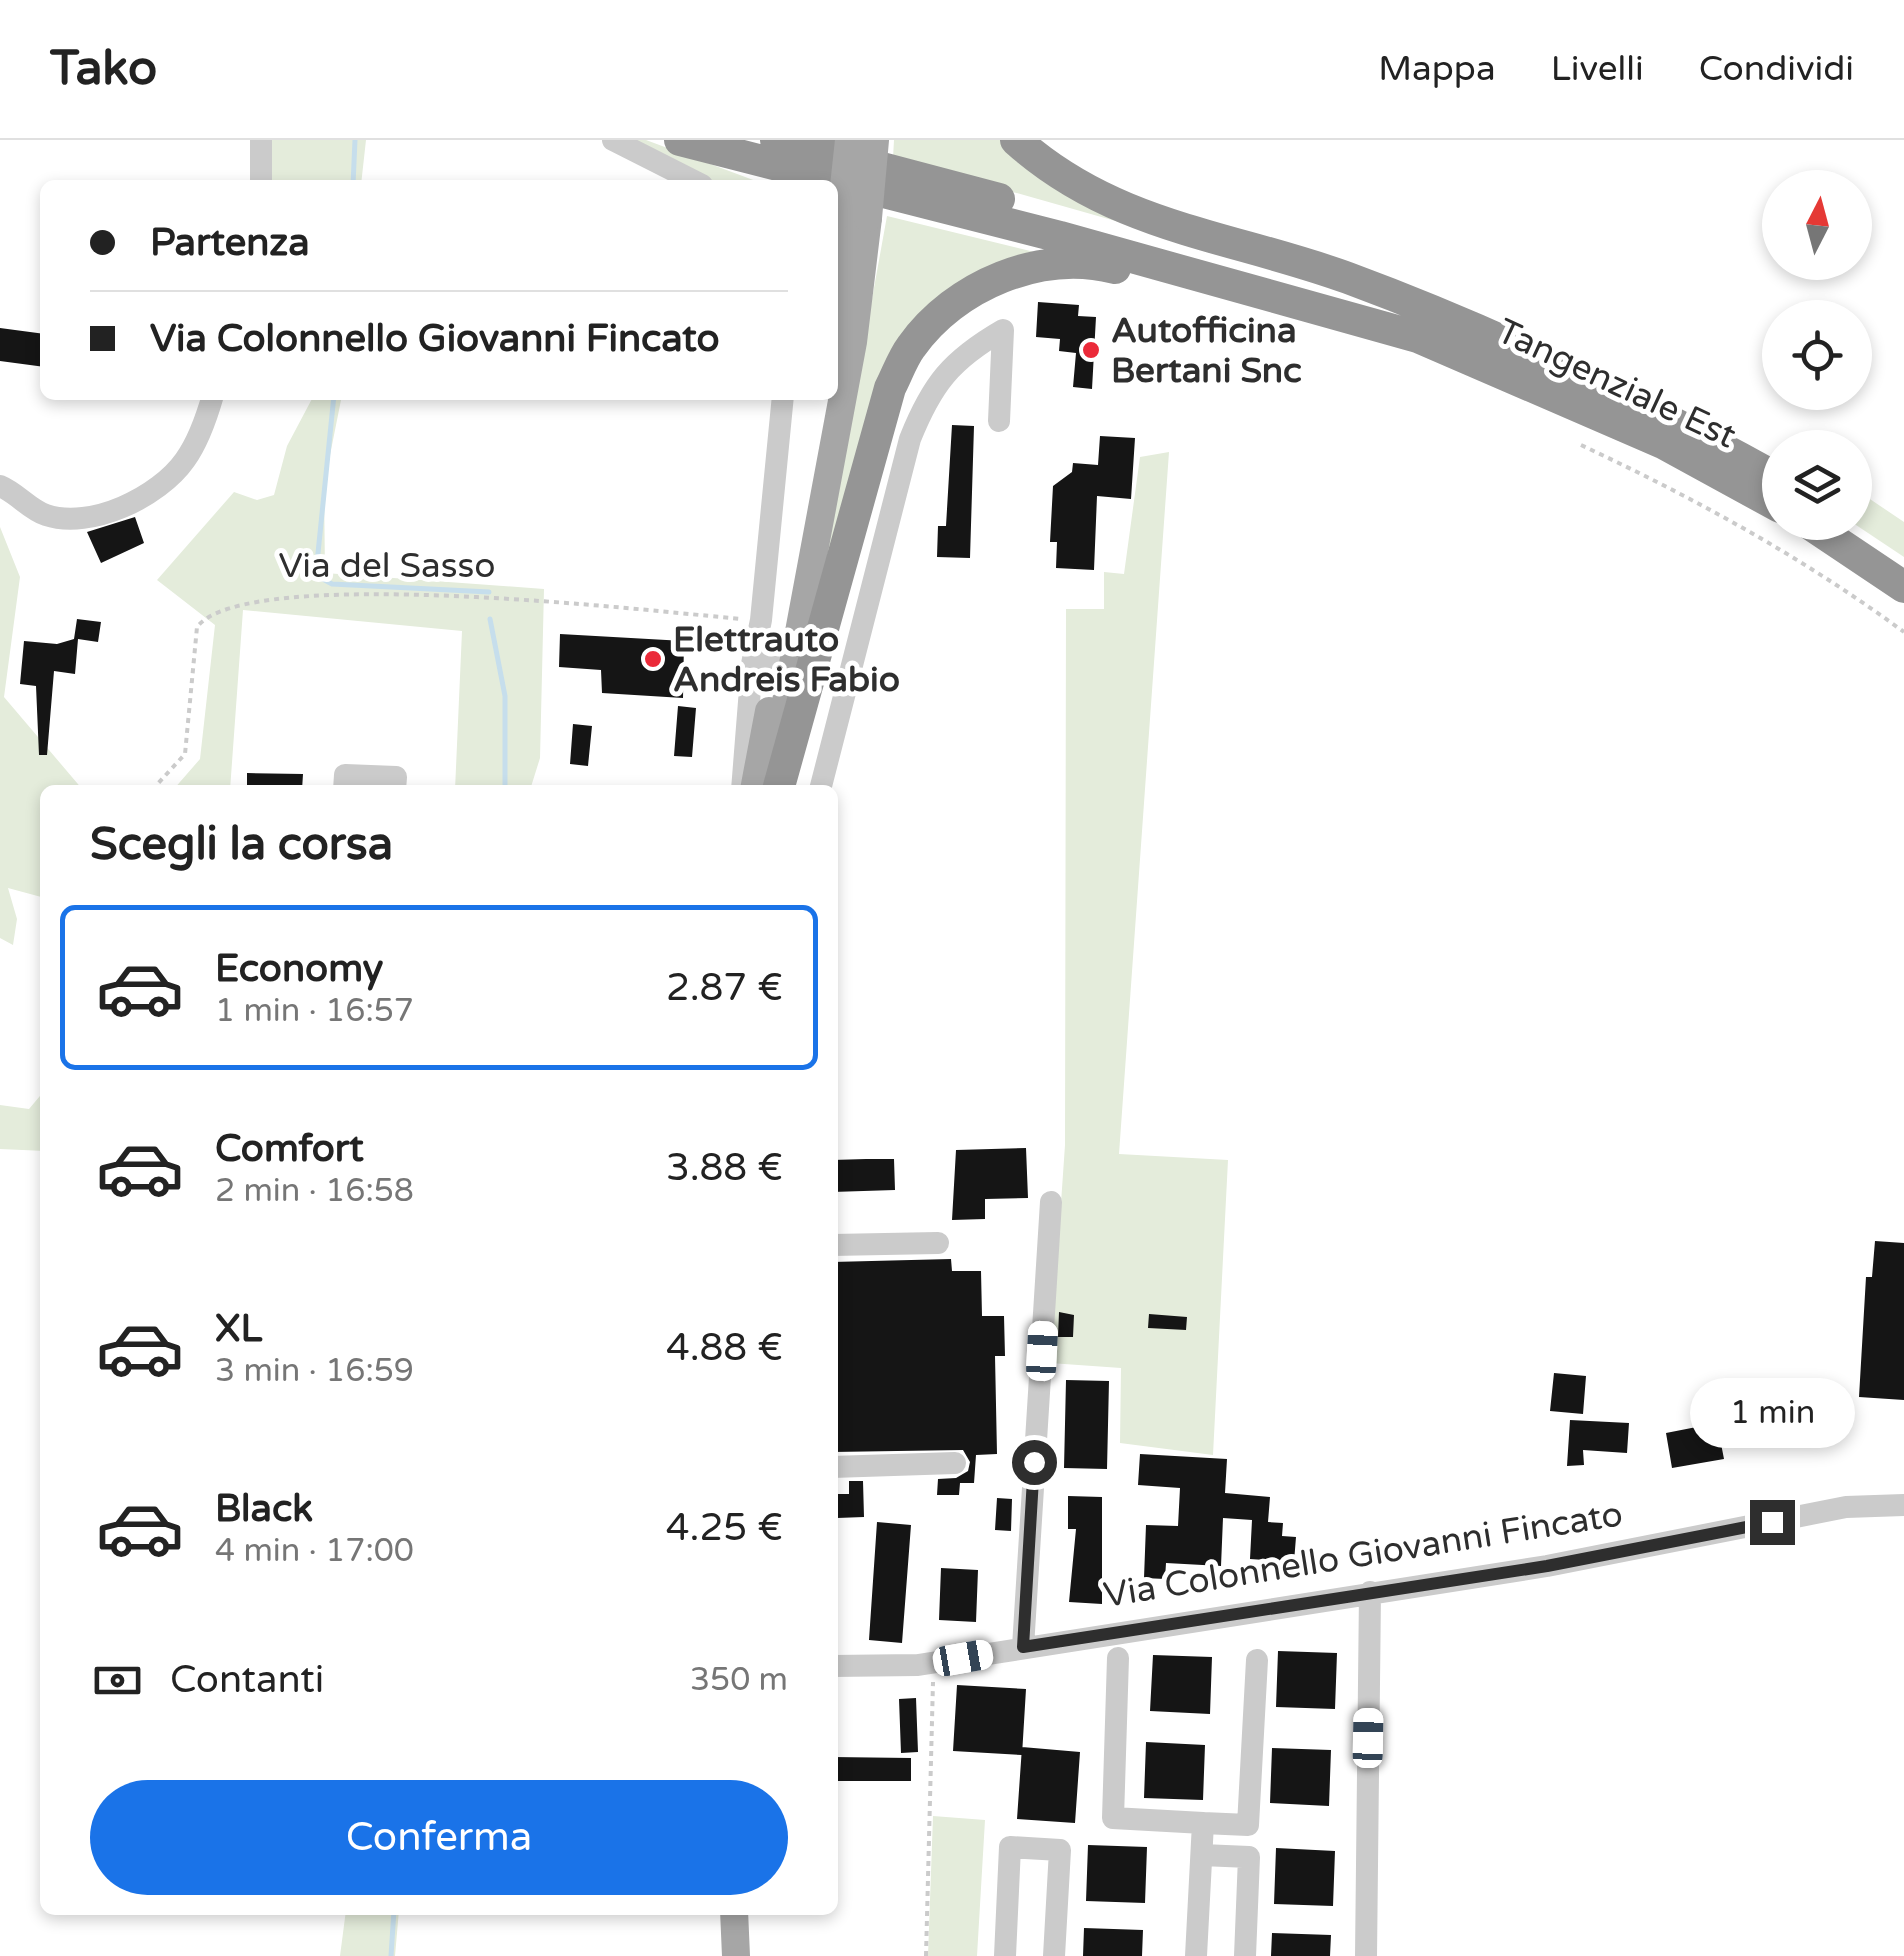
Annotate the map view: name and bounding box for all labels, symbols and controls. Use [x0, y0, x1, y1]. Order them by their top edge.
text: Tako [50, 40, 157, 98]
text: Mappa [1378, 48, 1496, 90]
text: Livelli [1551, 48, 1644, 90]
text: Condividi [1699, 48, 1854, 90]
north arrow [1762, 170, 1872, 280]
map controls [1762, 170, 1872, 540]
text: Partenza [150, 220, 310, 266]
button: locate [1762, 300, 1872, 410]
place label: Autofficina Bertani Snc [1111, 310, 1302, 392]
street label: Tangenziale Est [1491, 310, 1743, 458]
text: Via Colonnello Giovanni Fincato [150, 316, 720, 362]
marker: Autofficina Bertani Snc [1080, 339, 1102, 361]
button: layers [1762, 430, 1872, 540]
street label: Via del Sasso [278, 545, 496, 587]
place label: Elettrauto Andreis Fabio [673, 619, 900, 701]
marker: Elettrauto Andreis Fabio [642, 648, 664, 670]
text: Scegli la corsa [90, 818, 393, 872]
icon: car [95, 943, 185, 1033]
text: Economy [215, 946, 383, 992]
text: 2.87 € [666, 965, 783, 1011]
text: 1 min · 16:57 [215, 992, 414, 1030]
icon: car [95, 1123, 185, 1213]
text: Comfort [215, 1126, 364, 1172]
text: 3.88 € [666, 1145, 783, 1191]
text: 2 min · 16:58 [215, 1172, 414, 1210]
icon: car [95, 1303, 185, 1393]
text: XL [215, 1306, 262, 1352]
car [1025, 1320, 1059, 1382]
text: 4.88 € [666, 1325, 783, 1371]
text: 3 min · 16:59 [215, 1352, 414, 1390]
callout: 1 min [1690, 1377, 1854, 1447]
text: 1 min [1730, 1394, 1815, 1432]
route start [1012, 1440, 1057, 1485]
icon: car [95, 1483, 185, 1573]
text: Black [215, 1486, 313, 1532]
street label: Via Colonnello Giovanni Fincato [1101, 1493, 1626, 1617]
route end [1750, 1500, 1795, 1545]
text: 4.25 € [666, 1505, 783, 1551]
text: 4 min · 17:00 [215, 1532, 414, 1570]
car [931, 1638, 995, 1678]
icon: cash [90, 1653, 145, 1708]
text: Contanti [170, 1657, 324, 1703]
text: 350 m [690, 1661, 788, 1699]
car [1352, 1708, 1384, 1768]
button: Conferma [90, 1780, 788, 1895]

